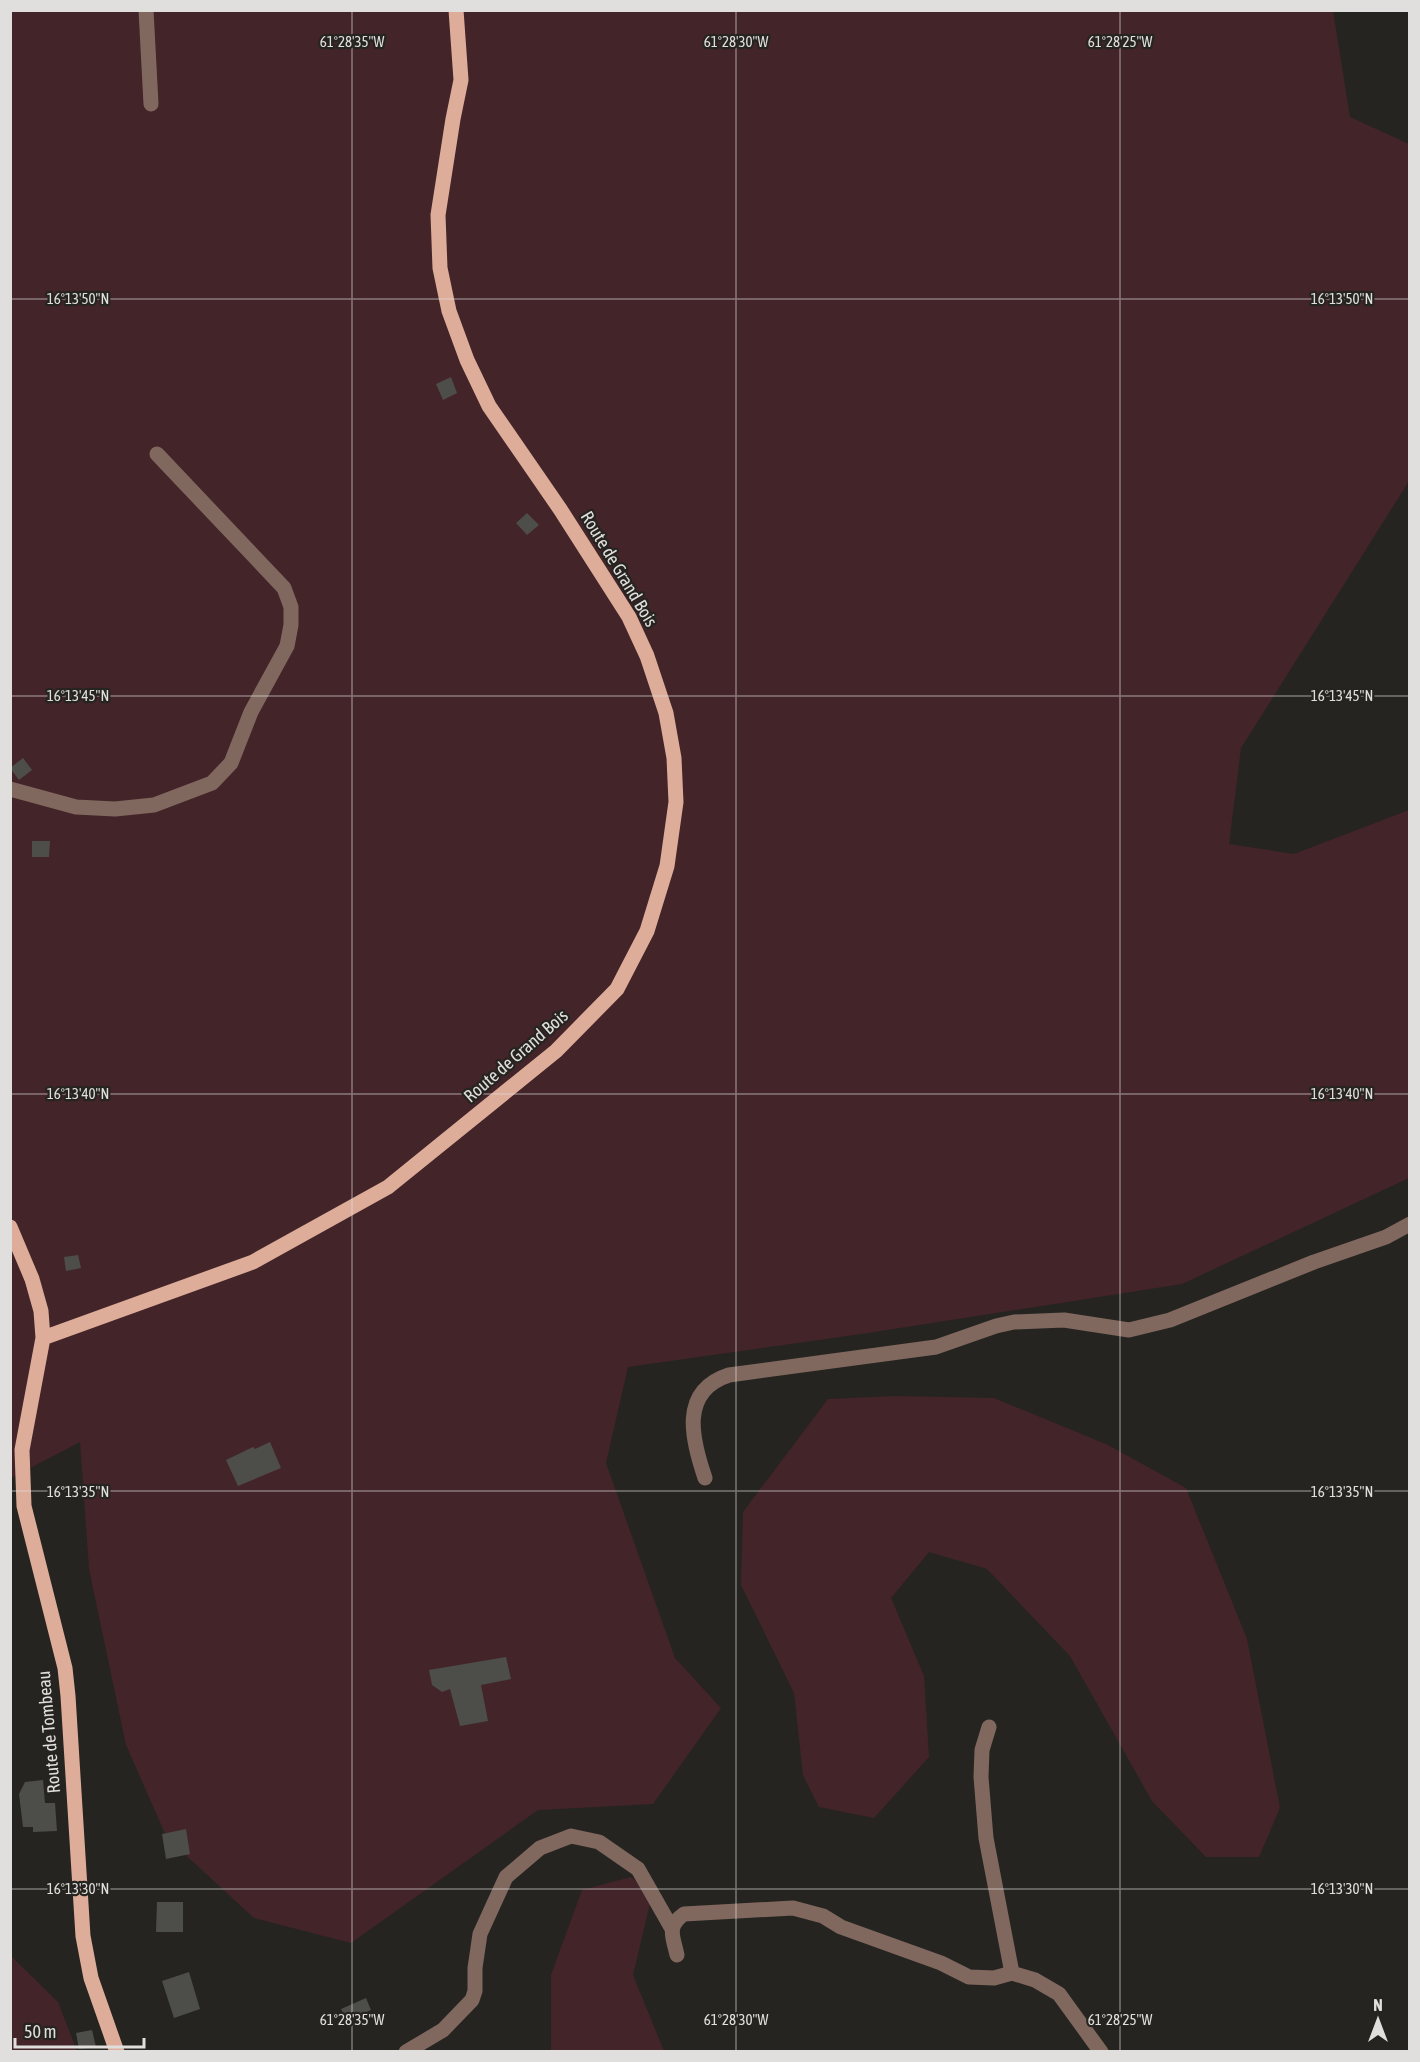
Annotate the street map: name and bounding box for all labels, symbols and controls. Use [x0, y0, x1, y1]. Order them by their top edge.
text: 61°28'35"W [320, 33, 384, 50]
text: 61°28'30"W [704, 33, 768, 50]
text: 61°28'25"W [1088, 33, 1152, 50]
text: 16°13'50"N [47, 290, 109, 307]
text: 16°13'50"N [1311, 290, 1373, 307]
street label: Route de Grand Bois [577, 507, 662, 630]
text: 16°13'45"N [47, 687, 109, 704]
text: 16°13'45"N [1311, 687, 1373, 704]
street label: Route de Grand Bois [459, 1005, 572, 1107]
text: 16°13'40"N [47, 1085, 109, 1102]
text: 16°13'40"N [1311, 1085, 1373, 1102]
text: 16°13'35"N [47, 1483, 109, 1500]
text: 16°13'35"N [1311, 1483, 1373, 1500]
street label: Route de Tombeau [33, 1670, 64, 1794]
text: 16°13'30"N [47, 1880, 109, 1897]
text: 16°13'30"N [1311, 1880, 1373, 1897]
north arrow [1348, 1990, 1408, 2050]
text: N [1373, 1996, 1383, 2014]
scale bar [15, 2011, 144, 2049]
text: 61°28'35"W [320, 2011, 384, 2028]
text: 61°28'30"W [704, 2011, 768, 2028]
text: 61°28'25"W [1088, 2011, 1152, 2028]
text: 50 m [24, 2021, 56, 2042]

